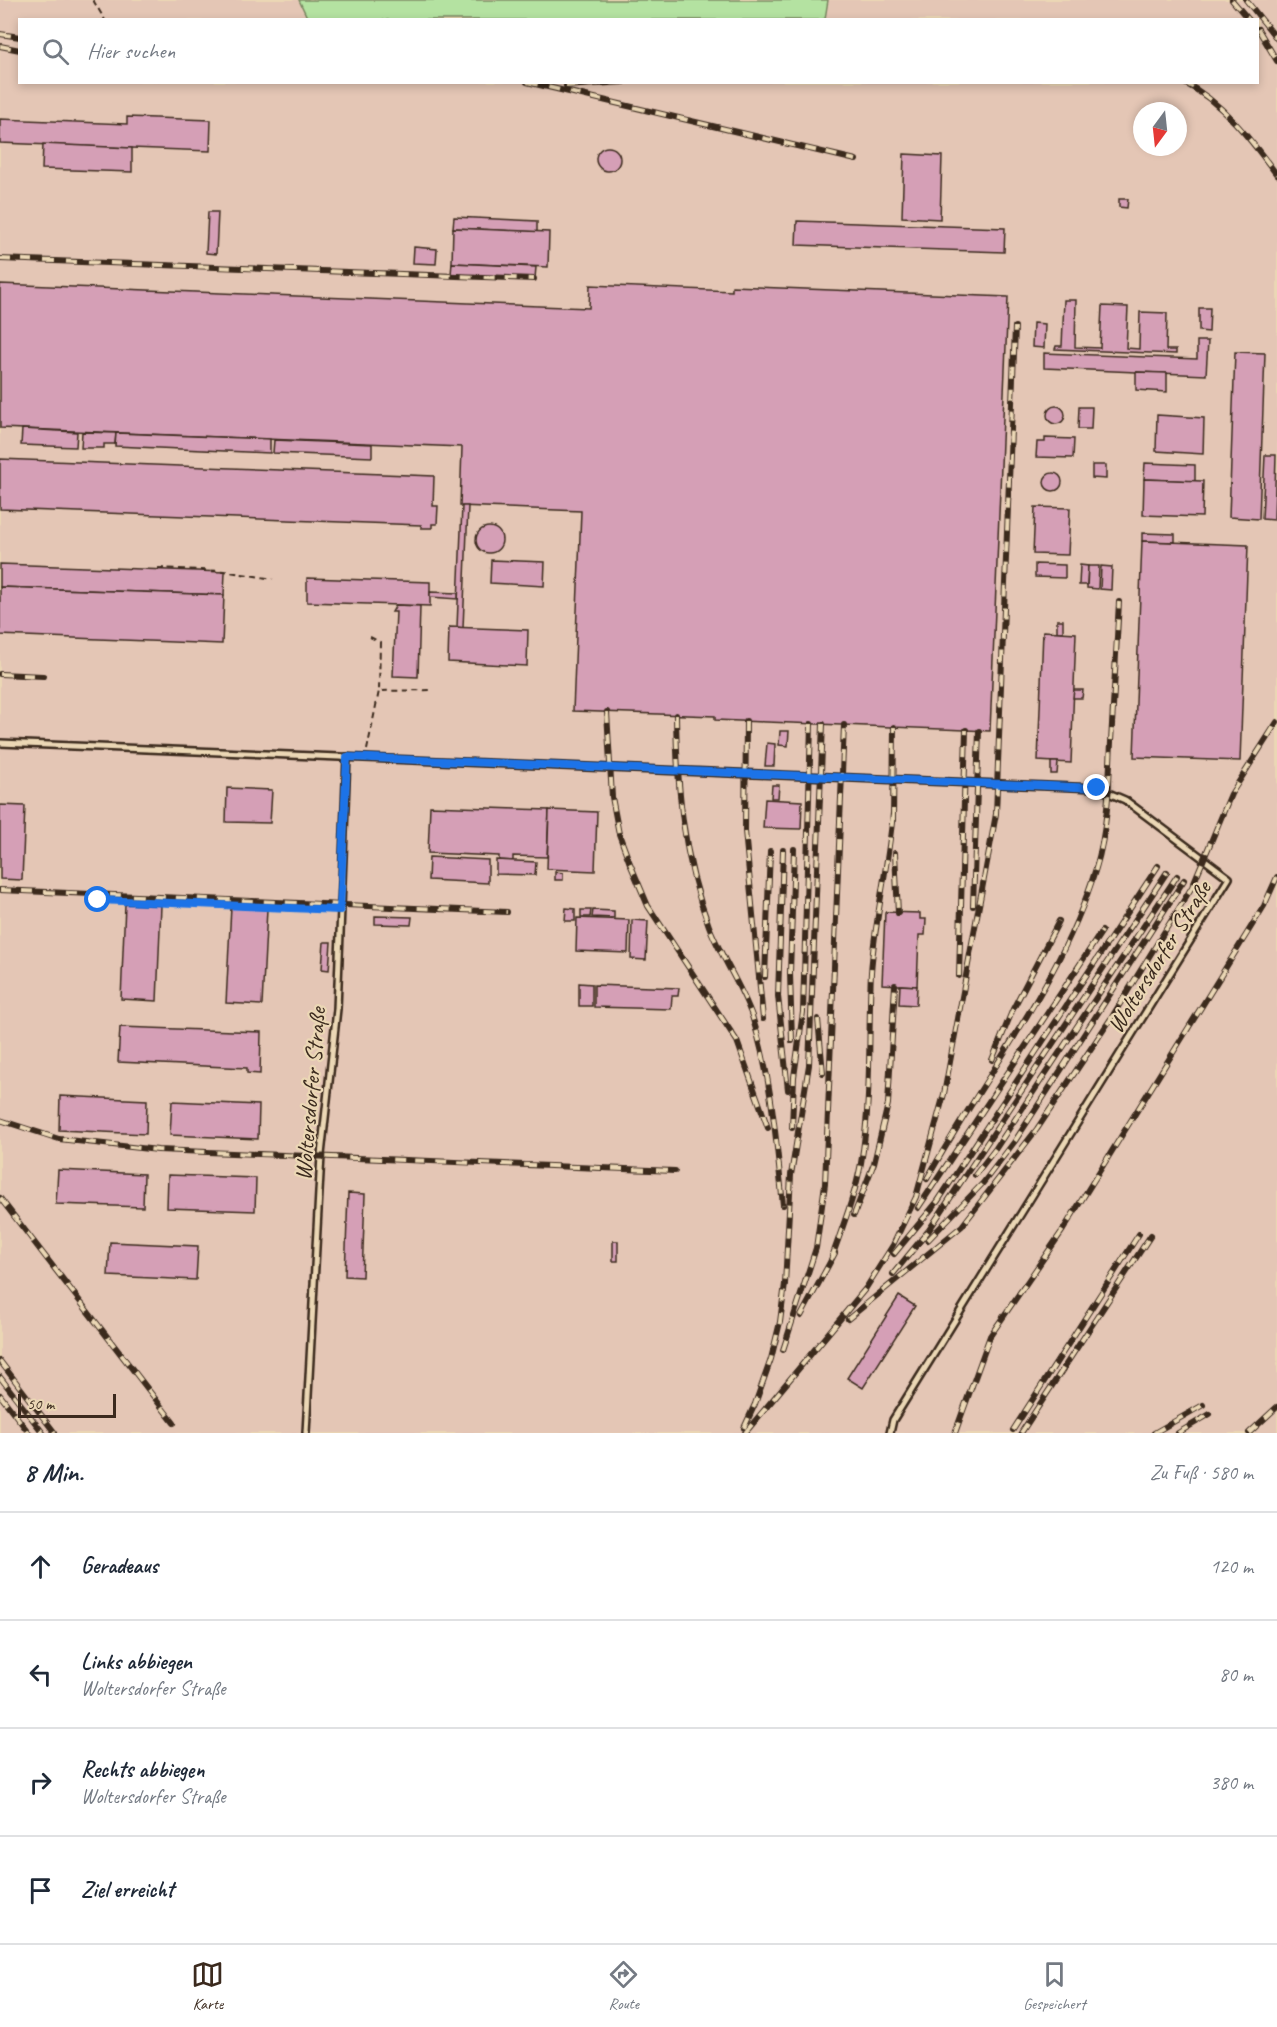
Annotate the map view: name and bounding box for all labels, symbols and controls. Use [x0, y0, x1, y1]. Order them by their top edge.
search box [18, 18, 1259, 84]
icon: search [39, 35, 72, 68]
text: Hier suchen [87, 37, 175, 65]
north arrow [1133, 102, 1187, 156]
route end [1083, 774, 1109, 800]
street label: Woltersdorfer Straße [1100, 874, 1219, 1038]
route start [84, 886, 110, 912]
street label: Woltersdorfer Straße [288, 1004, 333, 1182]
scale bar [18, 1391, 116, 1418]
text: 50 m [27, 1394, 54, 1414]
text: 8 Min. [24, 1456, 83, 1489]
text: Zu Fuß · 580 m [1150, 1460, 1253, 1485]
icon: ahead [24, 1550, 57, 1583]
text: Geradeaus [81, 1552, 158, 1580]
text: 120 m [1210, 1554, 1253, 1579]
text: Links abbiegen [81, 1648, 192, 1676]
icon: left [24, 1658, 57, 1691]
text: 80 m [1219, 1662, 1253, 1687]
text: Woltersdorfer Straße [81, 1676, 225, 1701]
text: Rechts abbiegen [81, 1756, 204, 1784]
icon: right [24, 1766, 57, 1799]
text: 380 m [1210, 1770, 1253, 1795]
text: Woltersdorfer Straße [81, 1784, 225, 1809]
icon: arrive [24, 1874, 57, 1907]
text: Ziel erreicht [81, 1876, 174, 1904]
tab: Karte [191, 1958, 224, 2014]
tab: Route [607, 1958, 640, 2014]
tab: Gespeichert [1023, 1958, 1086, 2014]

